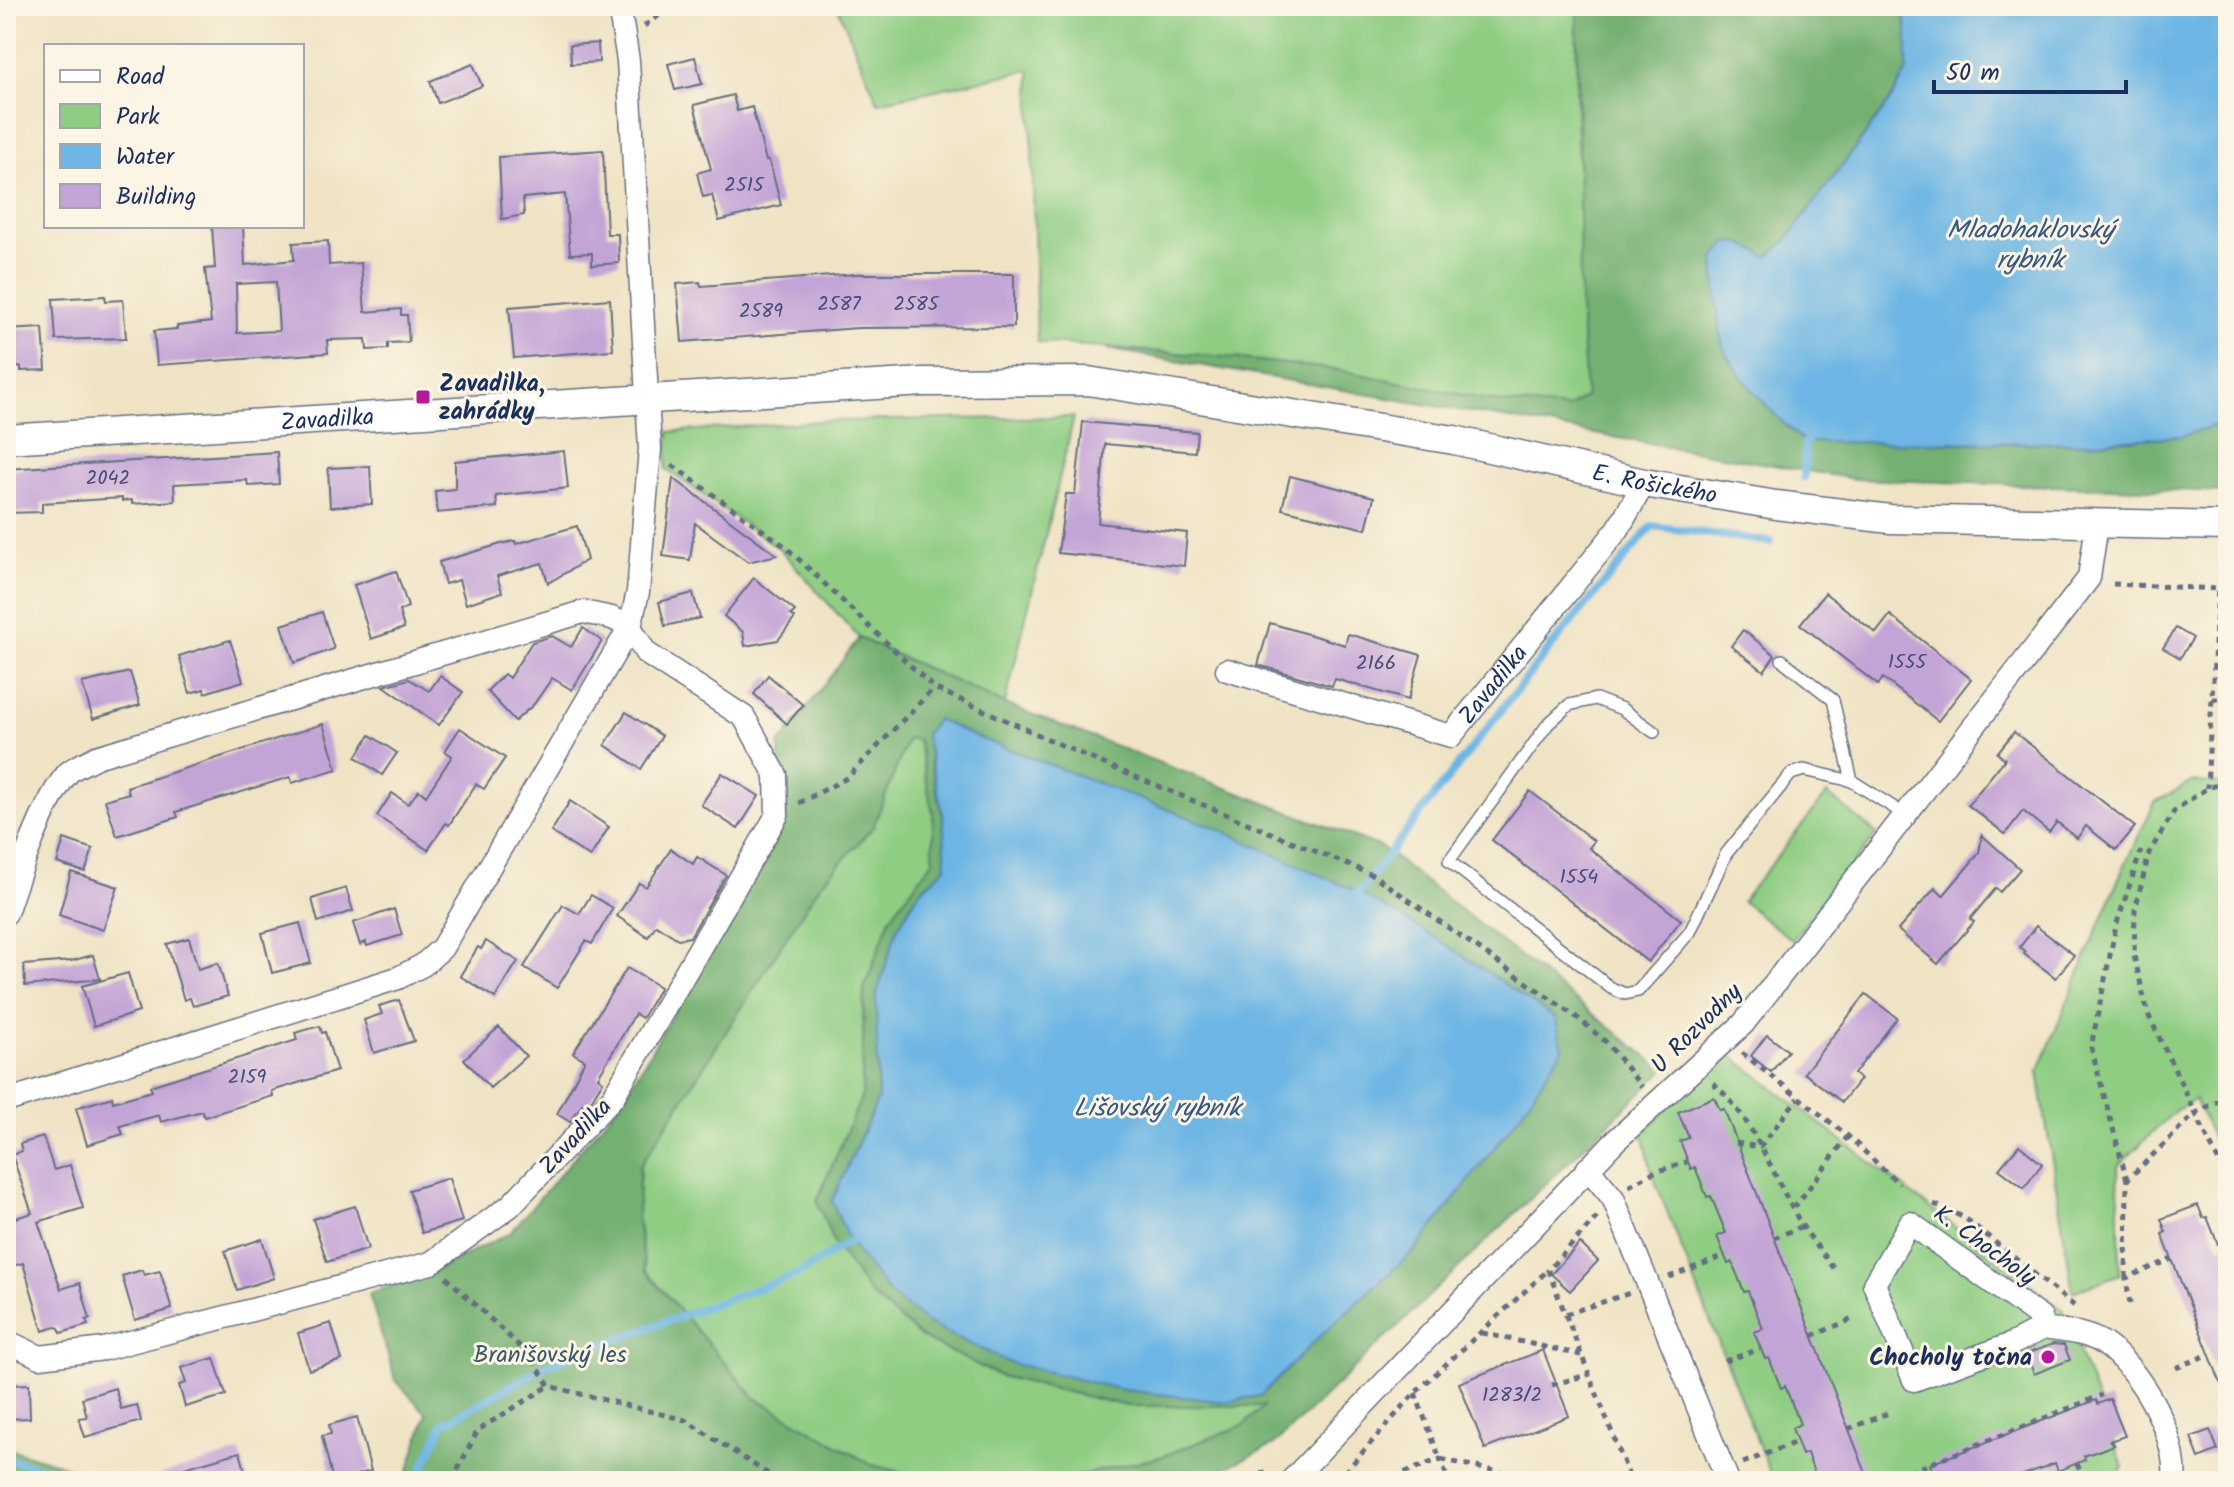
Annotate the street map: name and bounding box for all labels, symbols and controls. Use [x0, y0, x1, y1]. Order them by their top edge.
legend [44, 44, 304, 228]
scale bar [1934, 44, 2126, 94]
text: 50 m [1946, 54, 2000, 93]
text: Road [116, 58, 165, 97]
text: Park [116, 98, 160, 137]
text: Water [116, 138, 176, 177]
house number: 2515 [724, 170, 765, 202]
text: Building [116, 178, 196, 217]
water label: Mladohaklovský rybník [1947, 210, 2119, 282]
house number: 2587 [817, 289, 862, 321]
house number: 2585 [893, 289, 940, 321]
house number: 2589 [739, 296, 783, 328]
place label: Zavadilka, zahrádky [439, 365, 545, 432]
marker: Zavadilka, zahrádky [414, 388, 432, 406]
street label: Zavadilka [280, 398, 375, 443]
street label: E. Rošického [1588, 454, 1720, 516]
house number: 2042 [86, 463, 130, 495]
street label: Zavadilka [1449, 636, 1538, 734]
house number: 1555 [1888, 647, 1928, 679]
house number: 2166 [1356, 648, 1396, 680]
house number: 1554 [1560, 862, 1598, 894]
street label: U Rozvodny [1642, 974, 1753, 1084]
house number: 2159 [228, 1062, 266, 1094]
water label: Lišovský rybník [1074, 1088, 1244, 1130]
street label: Zavadilka [530, 1089, 622, 1185]
street label: K. Chocholy [1924, 1195, 2044, 1297]
park label: Branišovský les [473, 1336, 627, 1375]
place label: Chocholy točna [1869, 1339, 2032, 1378]
marker: Chocholy točna [2039, 1348, 2057, 1366]
house number: 1283/2 [1482, 1380, 1542, 1412]

